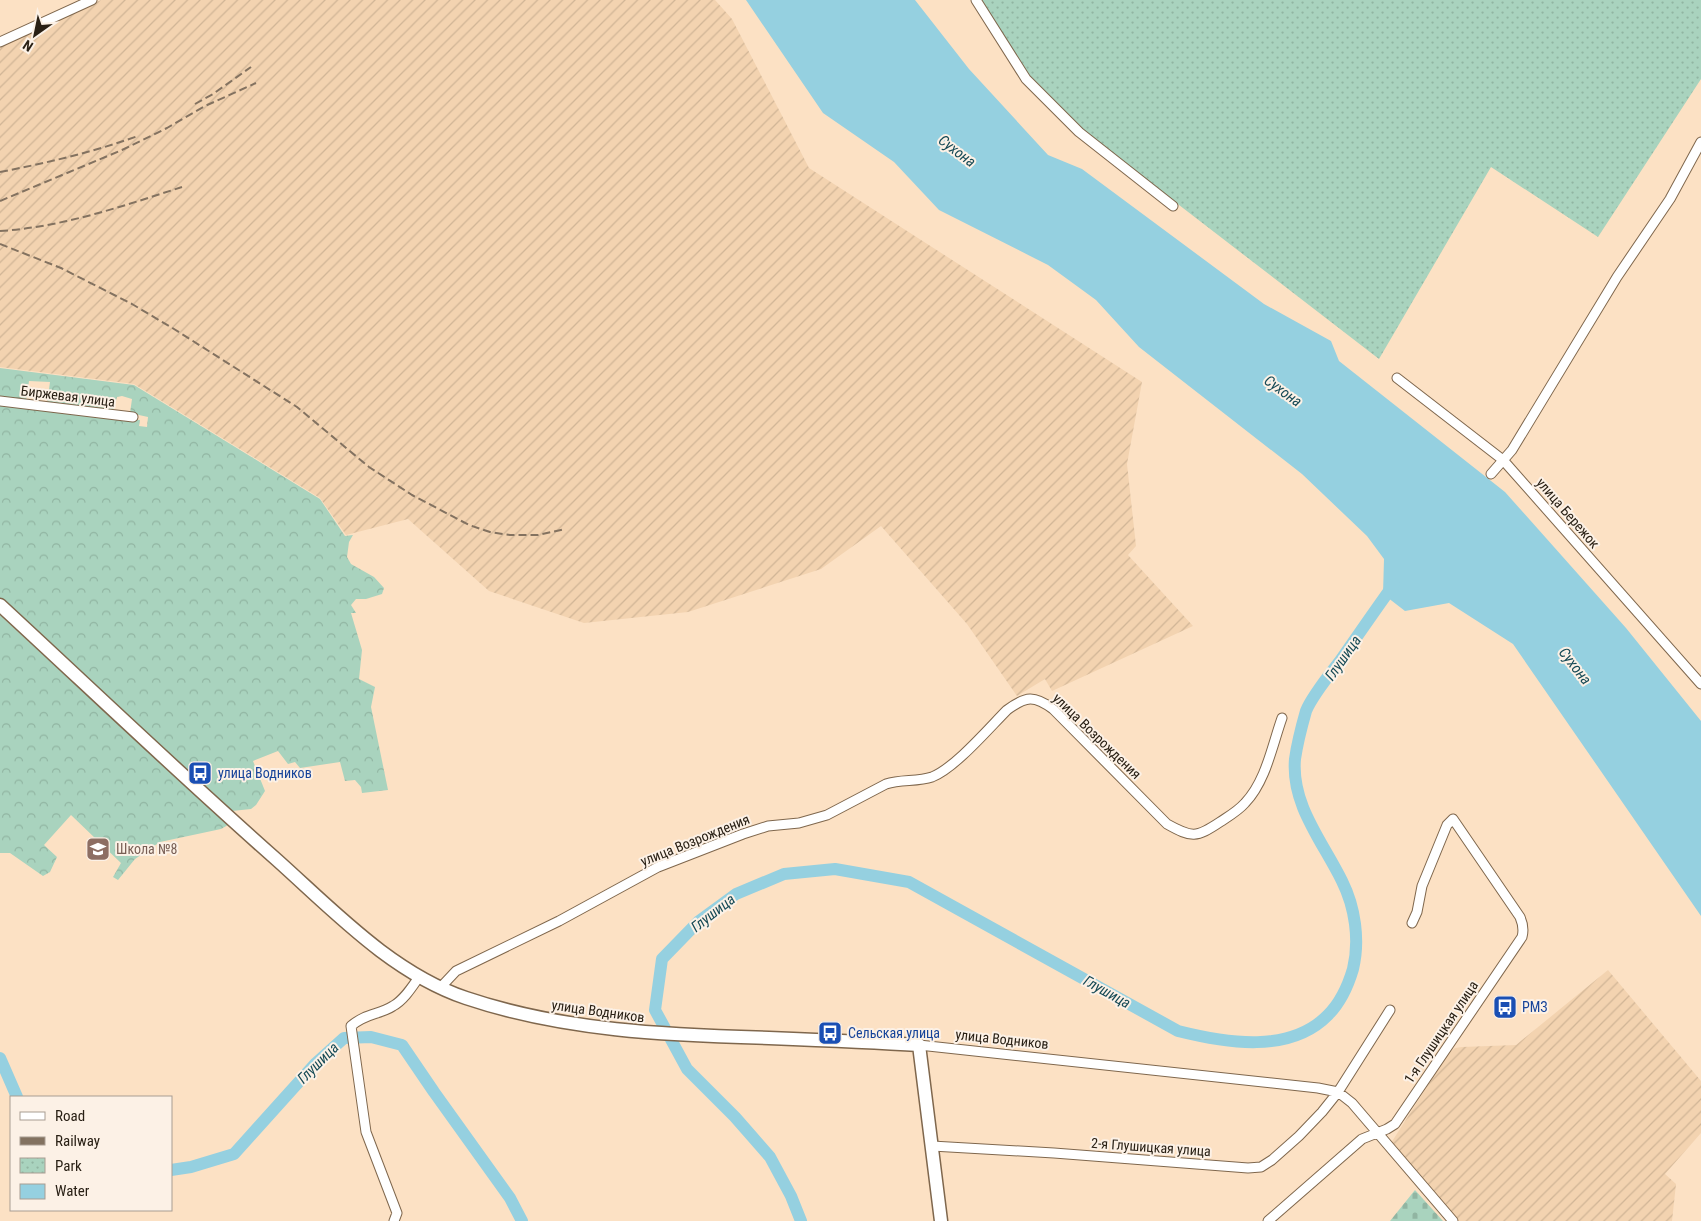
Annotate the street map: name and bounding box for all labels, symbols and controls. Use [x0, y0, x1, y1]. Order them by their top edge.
north arrow [10, 10, 60, 60]
text: N [20, 37, 36, 55]
water label: Сухона [935, 131, 979, 171]
water label: Сухона [1261, 371, 1305, 411]
street label: Биржевая улица [20, 382, 116, 410]
street label: улица Бережок [1533, 475, 1603, 552]
water label: Глушица [1321, 632, 1365, 684]
water label: Сухона [1555, 644, 1595, 688]
street label: улица Возрождения [1050, 690, 1144, 782]
bus stop icon: улица Водников [187, 760, 213, 786]
place label: улица Водников [218, 765, 312, 781]
street label: улица Возрождения [638, 811, 752, 869]
school or university icon: Школа №8 [85, 836, 111, 862]
place label: Школа №8 [116, 841, 177, 857]
water label: Глушица [687, 890, 739, 936]
water label: Глушица [1080, 972, 1134, 1012]
street label: 1-я Глушицкая улица [1401, 978, 1481, 1086]
bus stop icon: РМЗ [1492, 994, 1518, 1020]
street label: улица Водников [550, 997, 646, 1025]
place label: РМЗ [1522, 999, 1548, 1015]
bus stop icon: Сельская улица [817, 1020, 843, 1046]
place label: Сельская улица [848, 1025, 940, 1041]
street label: улица Водников [955, 1026, 1049, 1052]
water label: Глушица [294, 1039, 342, 1087]
legend [10, 1096, 172, 1211]
text: Road [55, 1107, 85, 1125]
text: Railway [55, 1132, 100, 1150]
street label: 2-я Глушицкая улица [1091, 1135, 1211, 1159]
text: Park [55, 1157, 82, 1175]
text: Water [55, 1182, 90, 1200]

